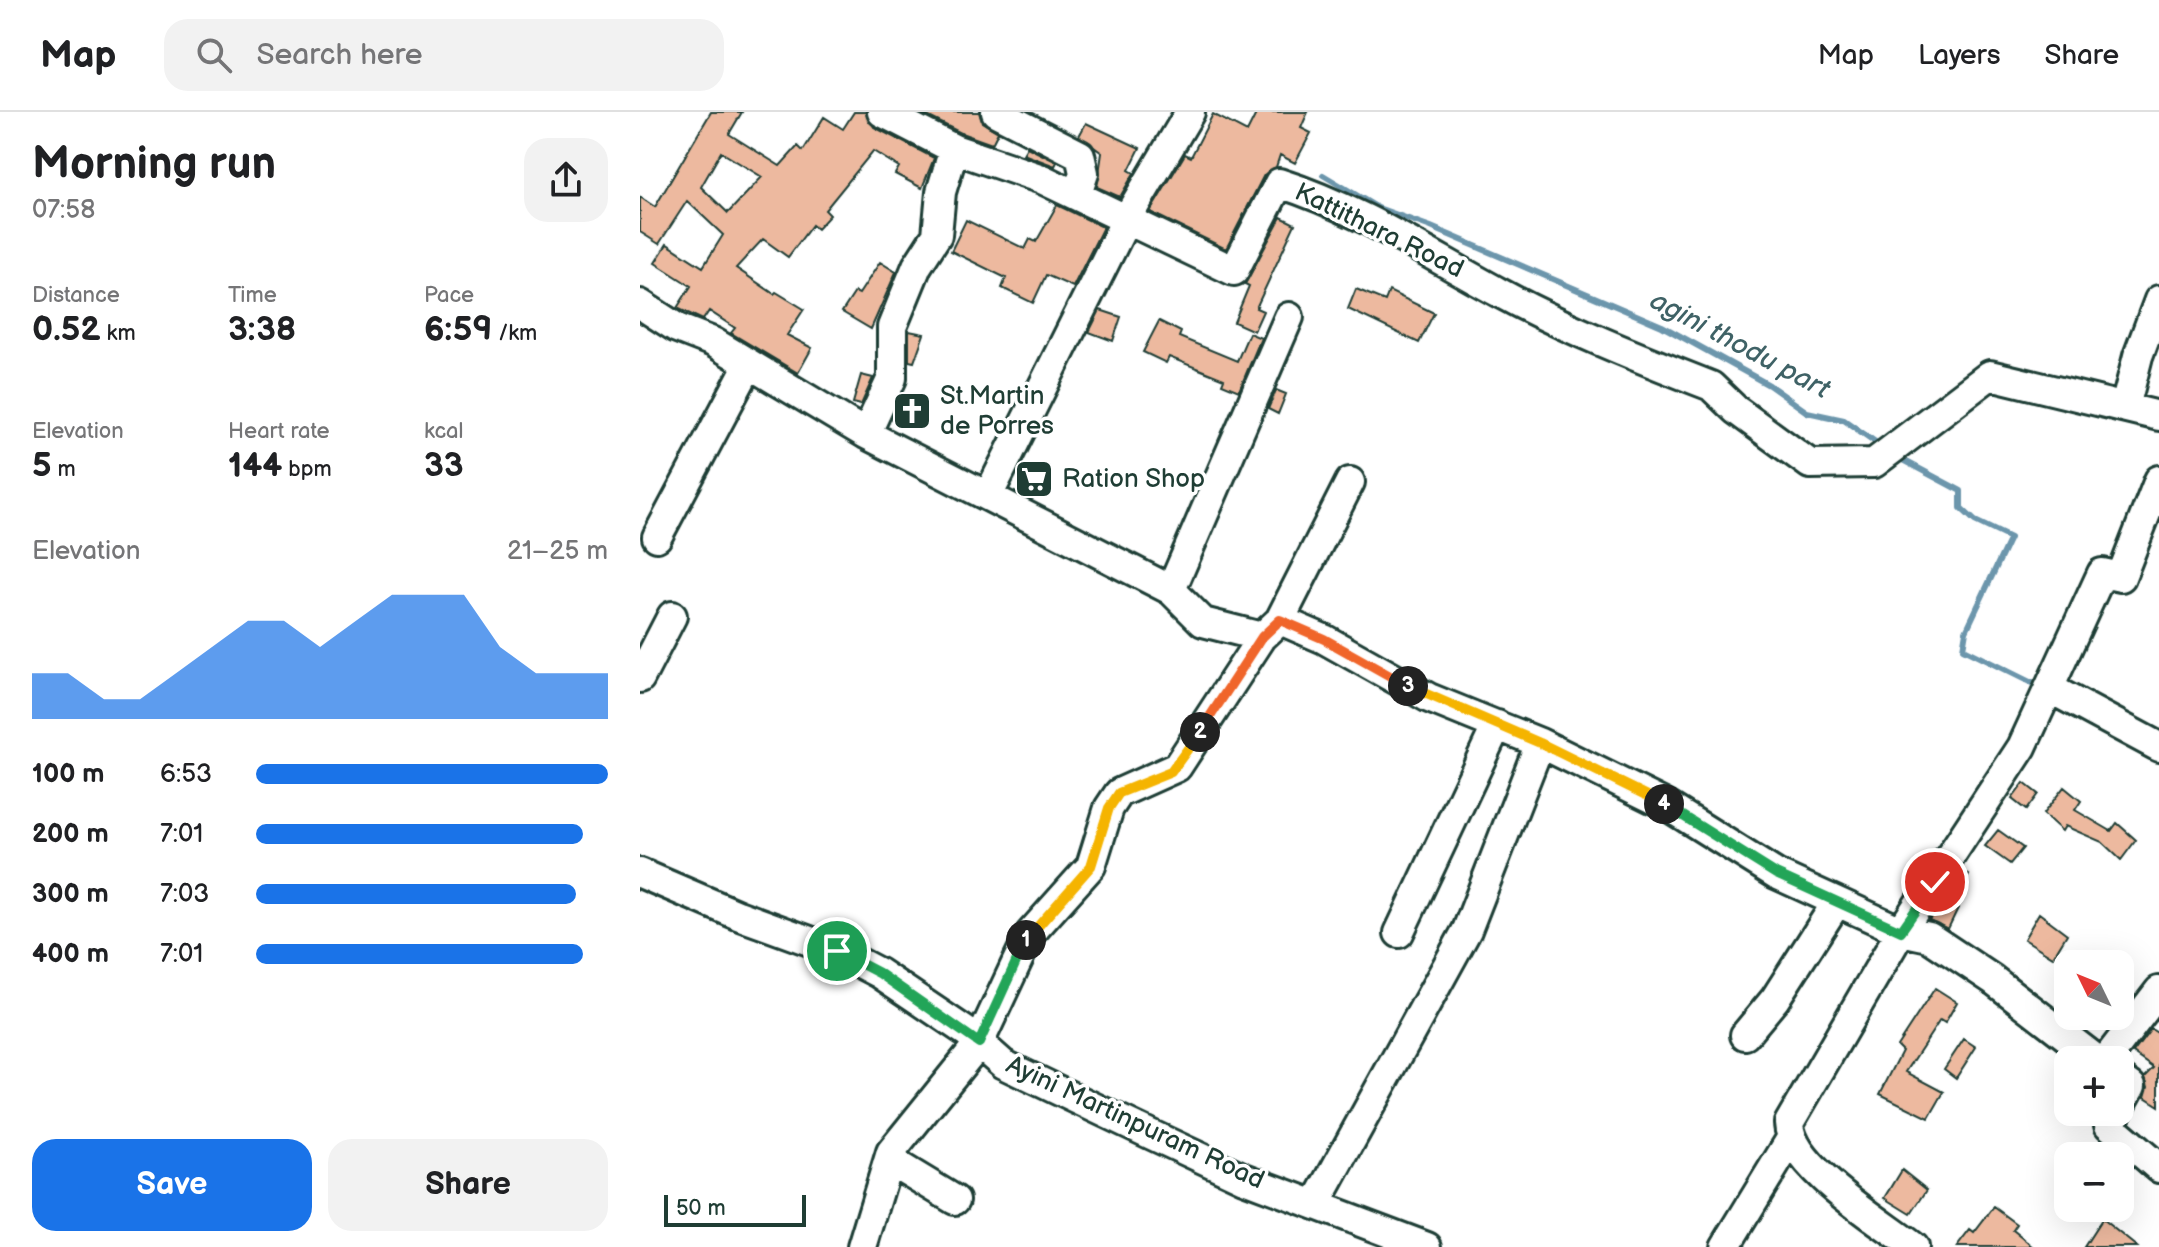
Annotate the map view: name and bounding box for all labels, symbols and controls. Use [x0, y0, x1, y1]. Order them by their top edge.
search box [164, 19, 724, 91]
text: Map [40, 33, 116, 78]
icon: search [192, 33, 236, 77]
text: Search here [256, 37, 423, 73]
text: Map [1818, 39, 1874, 72]
text: Layers [1918, 39, 2001, 72]
text: Share [2045, 39, 2119, 72]
text: Morning run [32, 138, 276, 191]
button: share [524, 138, 608, 222]
street label: Kattithara Road [1290, 177, 1468, 285]
text: 07:58 [32, 195, 95, 226]
text: Distance [32, 282, 120, 309]
text: Time [228, 282, 277, 309]
text: Pace [424, 282, 474, 309]
water label: agini thodu part [1645, 284, 1837, 407]
text: 0.52 [32, 309, 101, 350]
text: 3:38 [228, 309, 296, 350]
text: 6:59 [424, 309, 492, 350]
text: km [101, 320, 136, 347]
text: /km [492, 320, 537, 347]
place label: St.Martin de Porres [940, 381, 1054, 442]
church icon: St.Martin de Porres [891, 390, 933, 432]
text: Elevation [32, 418, 124, 445]
text: Heart rate [228, 418, 330, 445]
text: kcal [424, 418, 463, 445]
text: 5 [32, 445, 52, 486]
text: 144 [228, 445, 282, 486]
text: 33 [424, 445, 464, 486]
text: m [52, 456, 76, 483]
text: bpm [282, 456, 332, 483]
supermarket icon: Ration Shop [1013, 458, 1055, 500]
place label: Ration Shop [1062, 464, 1205, 495]
text: Elevation [32, 536, 140, 567]
text: 21–25 m [507, 536, 608, 567]
pin: 3 [1388, 666, 1428, 706]
text: 3 [1402, 672, 1414, 699]
pin: 2 [1180, 712, 1220, 752]
text: 2 [1193, 718, 1207, 745]
text: 100 m [32, 759, 105, 790]
text: 6:53 [160, 759, 212, 790]
pin: 4 [1644, 784, 1684, 824]
text: 4 [1658, 790, 1670, 817]
text: 200 m [32, 819, 109, 850]
text: 7:01 [160, 819, 203, 850]
pin [1901, 848, 1969, 916]
icon: check [1913, 860, 1957, 904]
text: 300 m [32, 879, 109, 910]
text: 7:03 [160, 879, 209, 910]
pin [803, 917, 871, 985]
pin: 1 [1006, 920, 1046, 960]
text: 1 [1021, 926, 1031, 953]
icon: arrive [815, 929, 859, 973]
text: 400 m [32, 939, 109, 970]
text: 7:01 [160, 939, 203, 970]
north arrow [2054, 950, 2134, 1030]
map controls [2054, 950, 2134, 1222]
button: + [2054, 1046, 2134, 1126]
street label: Ayini Martinpuram Road [1001, 1050, 1269, 1196]
button: Save [32, 1139, 312, 1231]
button: Share [328, 1139, 608, 1231]
button: − [2054, 1142, 2134, 1222]
scale bar [664, 1191, 806, 1227]
text: 50 m [676, 1195, 726, 1222]

